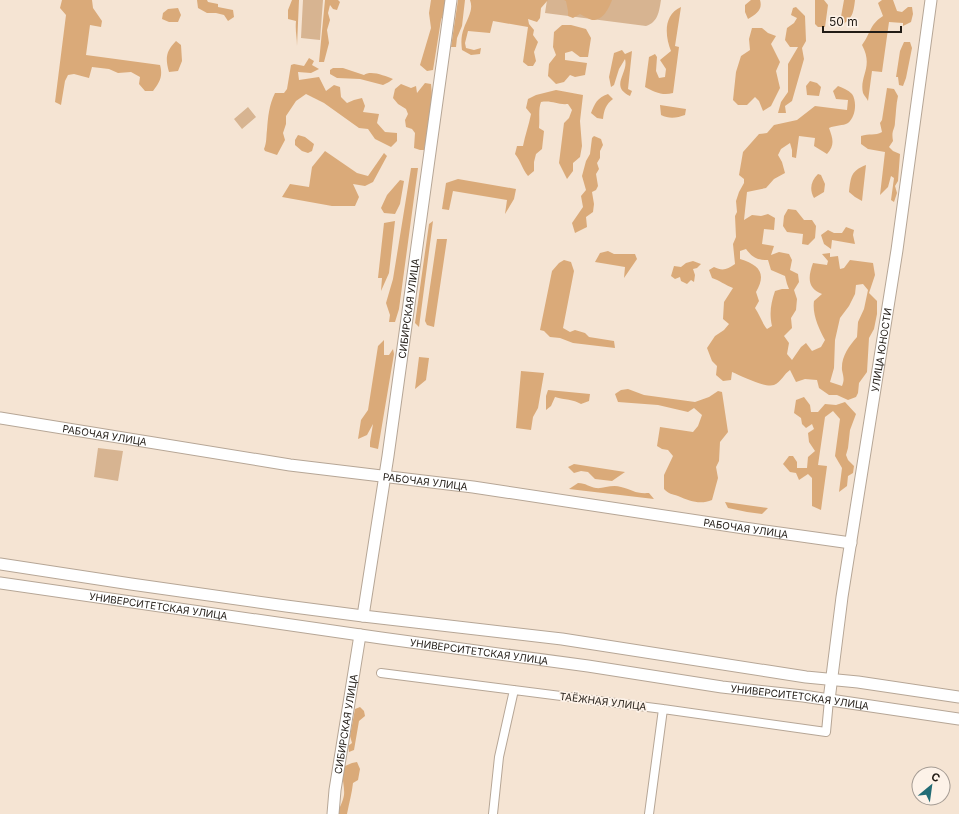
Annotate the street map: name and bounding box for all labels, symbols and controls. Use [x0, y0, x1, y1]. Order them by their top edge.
scale bar [823, 8, 901, 34]
text: 50 m [829, 14, 858, 29]
street label: СИБИРСКАЯ УЛИЦА [396, 257, 421, 359]
street label: УЛИЦА ЮНОСТИ [869, 307, 894, 393]
street label: РАБОЧАЯ УЛИЦА [62, 422, 148, 448]
street label: РАБОЧАЯ УЛИЦА [382, 470, 468, 492]
street label: РАБОЧАЯ УЛИЦА [703, 516, 789, 540]
street label: УНИВЕРСИТЕТСКАЯ УЛИЦА [89, 590, 228, 622]
street label: УНИВЕРСИТЕТСКАЯ УЛИЦА [409, 636, 549, 667]
street label: СИБИРСКАЯ УЛИЦА [332, 673, 360, 775]
street label: УНИВЕРСИТЕТСКАЯ УЛИЦА [730, 682, 870, 712]
street label: ТАЁЖНАЯ УЛИЦА [559, 690, 647, 712]
north arrow [911, 766, 951, 806]
text: С [929, 769, 943, 785]

